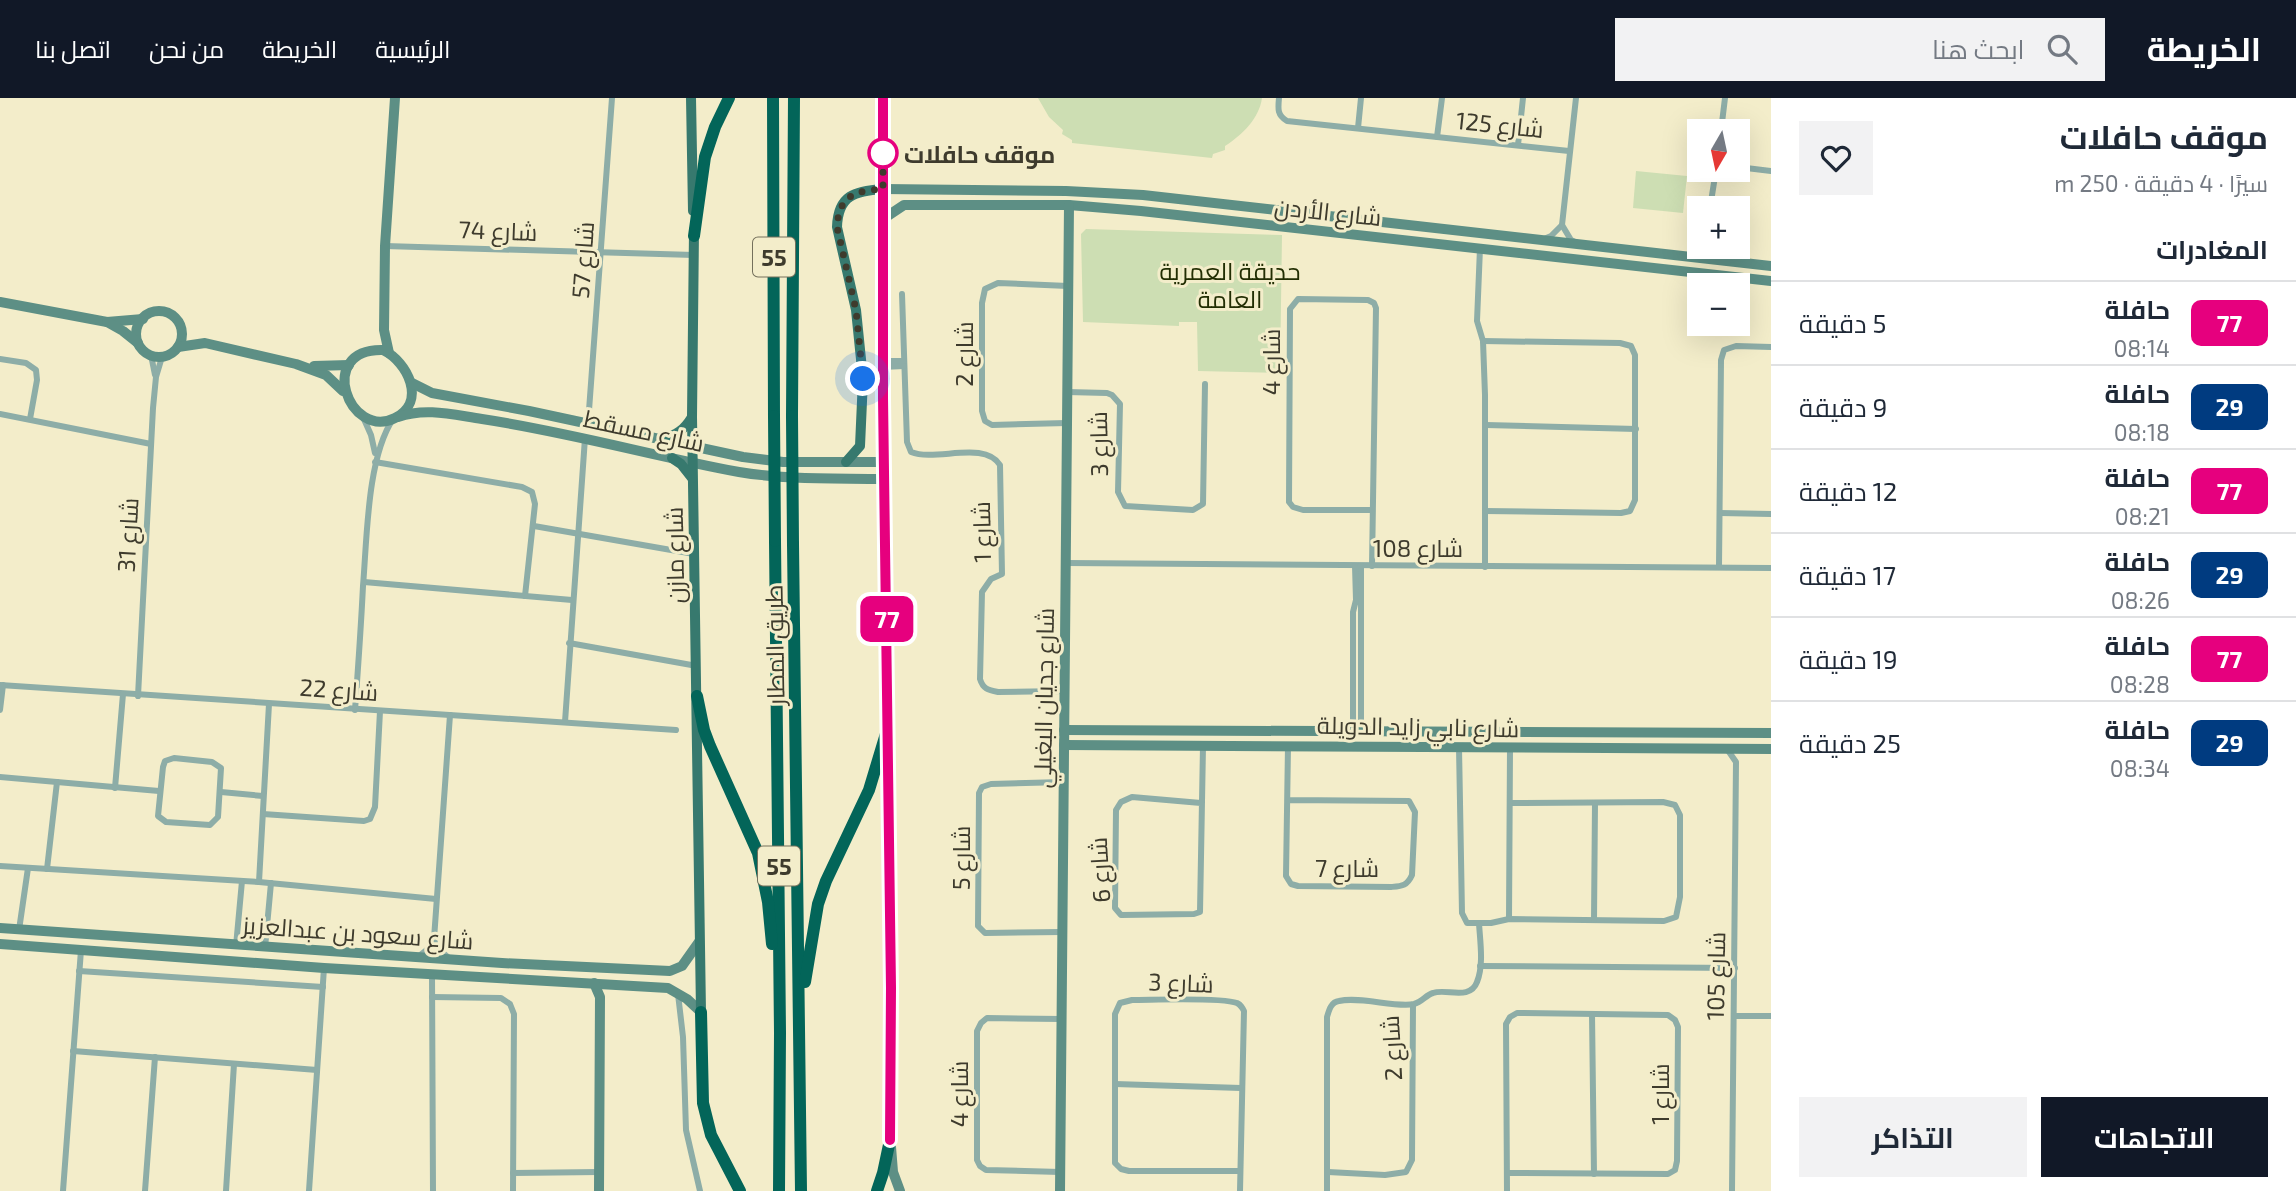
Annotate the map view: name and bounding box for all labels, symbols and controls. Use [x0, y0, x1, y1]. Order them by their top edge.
search box [1615, 18, 2105, 81]
text: الخريطة [2147, 28, 2261, 68]
icon: search [2043, 30, 2081, 68]
text: ابحث هنا [1932, 33, 2025, 64]
text: اتصل بنا [35, 34, 111, 63]
text: من نحن [149, 34, 224, 63]
text: الخريطة [262, 34, 337, 63]
text: الرئيسية [375, 34, 450, 63]
street label: شارع 125 [1455, 105, 1545, 146]
text: موقف حافلات [2060, 116, 2268, 156]
north arrow [1687, 119, 1750, 182]
map controls [1687, 119, 1750, 336]
button: heart [1799, 121, 1873, 195]
marker: موقف حافلات [868, 138, 898, 168]
place label: موقف حافلات [904, 139, 1055, 169]
text: سيرًا · 4 دقيقة · 250 m [2054, 169, 2268, 197]
street label: شارع الأردن [1273, 191, 1383, 234]
button: + [1687, 196, 1750, 259]
street label: شارع 74 [458, 214, 538, 249]
street label: شارع 57 [565, 221, 602, 300]
text: المغادرات [2156, 233, 2268, 264]
road number: 55 [753, 238, 795, 276]
park label: حديقة العمرية العامة [1159, 256, 1301, 313]
button: − [1687, 273, 1750, 336]
text: حافلة [2105, 293, 2170, 324]
text: 5 دقيقة [1799, 307, 1886, 338]
text: 77 [2217, 308, 2242, 337]
street label: شارع 2 [949, 321, 981, 387]
street label: شارع 4 [1256, 329, 1288, 395]
text: 08:14 [2113, 334, 2170, 362]
your location [845, 361, 880, 396]
text: حافلة [2105, 377, 2170, 408]
text: 9 دقيقة [1799, 391, 1887, 422]
text: 29 [2215, 392, 2244, 421]
street label: شارع مسقط [581, 403, 707, 460]
street label: شارع 3 [1083, 411, 1116, 477]
text: 08:18 [2114, 418, 2170, 446]
text: حافلة [2105, 461, 2170, 492]
text: 12 دقيقة [1799, 475, 1897, 506]
text: 77 [2217, 476, 2242, 505]
street label: شارع 31 [111, 497, 146, 573]
street label: شارع 1 [966, 501, 999, 563]
text: 08:21 [2115, 502, 2170, 530]
street label: شارع مازن [659, 506, 692, 604]
street label: شارع 108 [1373, 533, 1463, 565]
text: حافلة [2105, 545, 2170, 576]
text: 17 دقيقة [1799, 559, 1896, 590]
text: 29 [2215, 560, 2244, 589]
street label: طريق المطار [758, 584, 792, 708]
text: 08:26 [2111, 586, 2170, 614]
line badge: 77 [856, 596, 918, 642]
text: 77 [874, 604, 900, 633]
street label: شارع جديان البغيلي [1027, 608, 1065, 789]
text: حافلة [2105, 629, 2170, 660]
text: 19 دقيقة [1799, 643, 1898, 674]
text: 77 [2217, 644, 2242, 673]
text: 08:28 [2110, 670, 2170, 698]
street label: شارع 22 [298, 672, 379, 709]
street label: شارع نابي زايد الدويلة [1317, 710, 1519, 748]
text: حافلة [2105, 713, 2170, 744]
text: 25 دقيقة [1799, 727, 1901, 758]
text: 29 [2215, 728, 2244, 757]
text: 08:34 [2110, 754, 2170, 782]
street label: شارع 5 [946, 826, 978, 890]
street label: شارع 6 [1083, 836, 1118, 904]
road number: 55 [758, 846, 800, 886]
street label: شارع 7 [1315, 853, 1379, 885]
street label: شارع سعود بن عبدالعزيز [239, 909, 474, 958]
street label: شارع 105 [1700, 931, 1733, 1021]
street label: شارع 3 [1148, 966, 1214, 1001]
street label: شارع 2 [1375, 1014, 1410, 1081]
street label: شارع 4 [944, 1061, 976, 1127]
street label: شارع 1 [1645, 1063, 1677, 1125]
button: التذاكر [1799, 1097, 2027, 1177]
button: الاتجاهات [2041, 1097, 2268, 1177]

